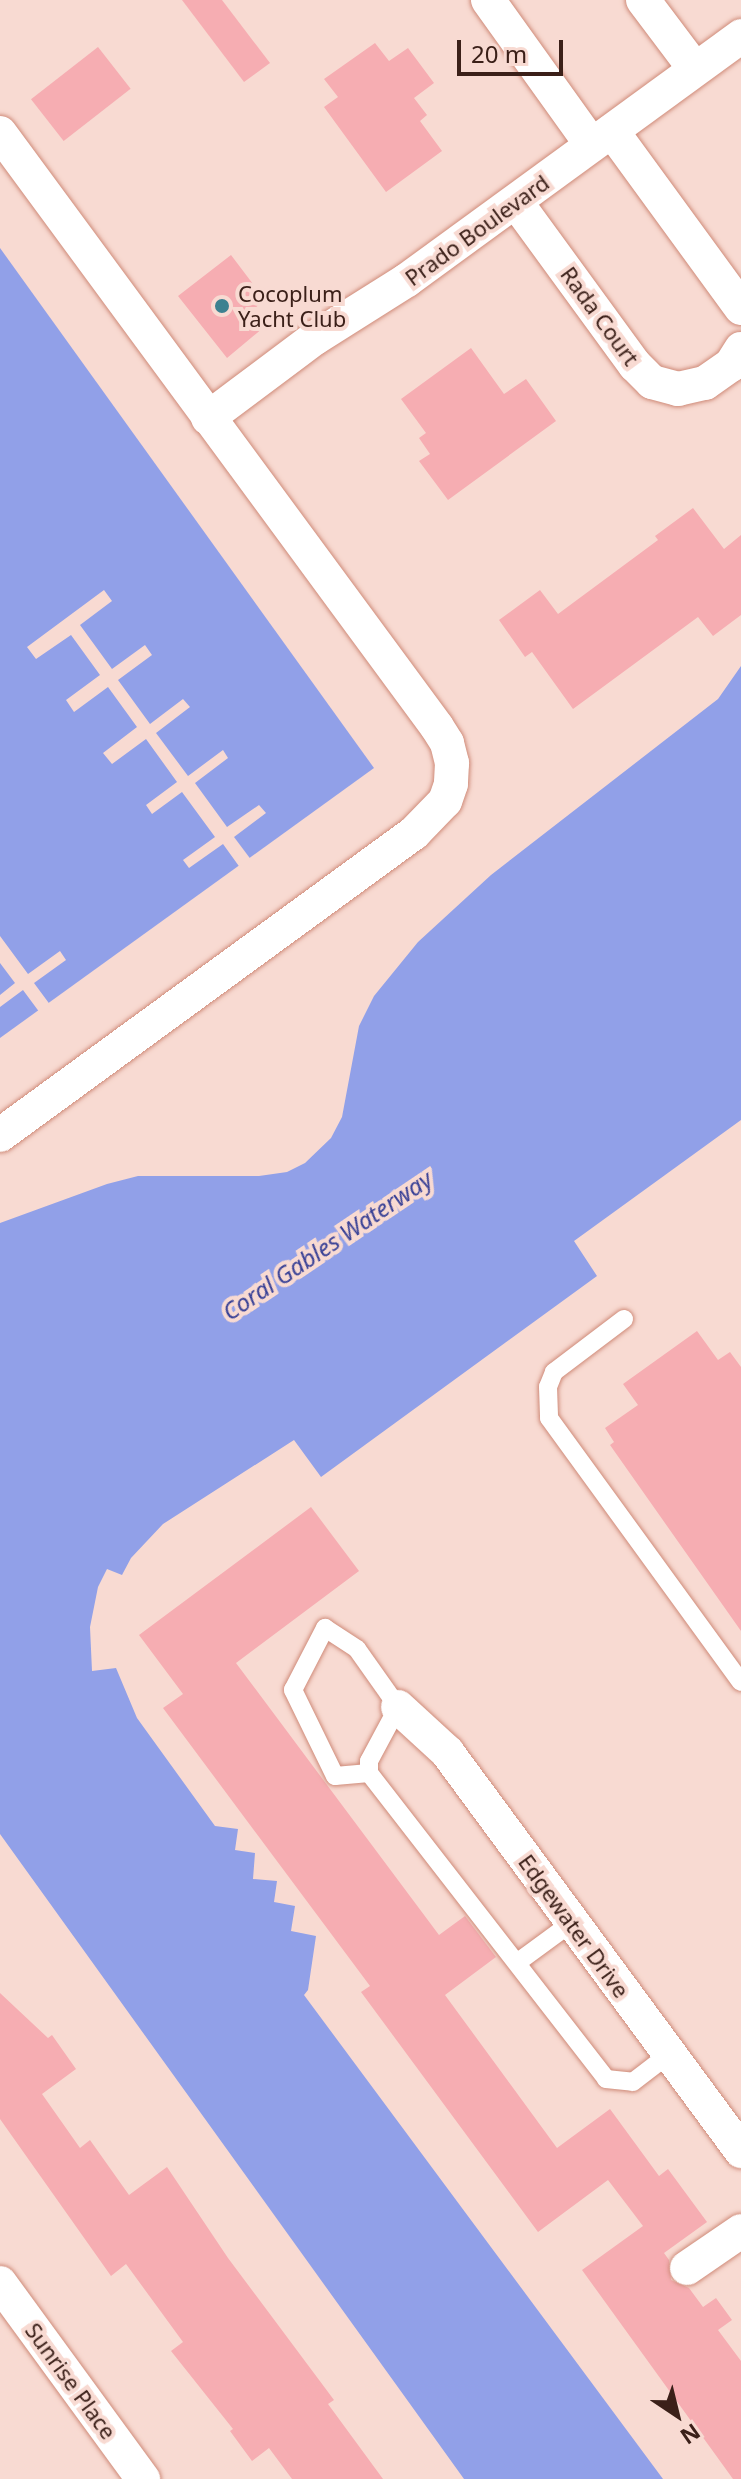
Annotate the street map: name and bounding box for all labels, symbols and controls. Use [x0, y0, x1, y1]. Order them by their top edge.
scale bar [461, 24, 567, 74]
text: 20 m [471, 37, 527, 70]
street label: Prado Boulevard [400, 169, 554, 291]
street label: Rada Court [555, 262, 645, 370]
place label: Cocoplum Yacht Club [238, 280, 346, 332]
marker: Cocoplum Yacht Club [213, 297, 231, 315]
water label: Coral Gables Waterway [217, 1164, 437, 1326]
street label: Edgewater Drive [513, 1849, 635, 2003]
street label: Sunrise Place [20, 2318, 122, 2444]
north arrow [637, 2375, 717, 2455]
text: N [675, 2417, 707, 2452]

